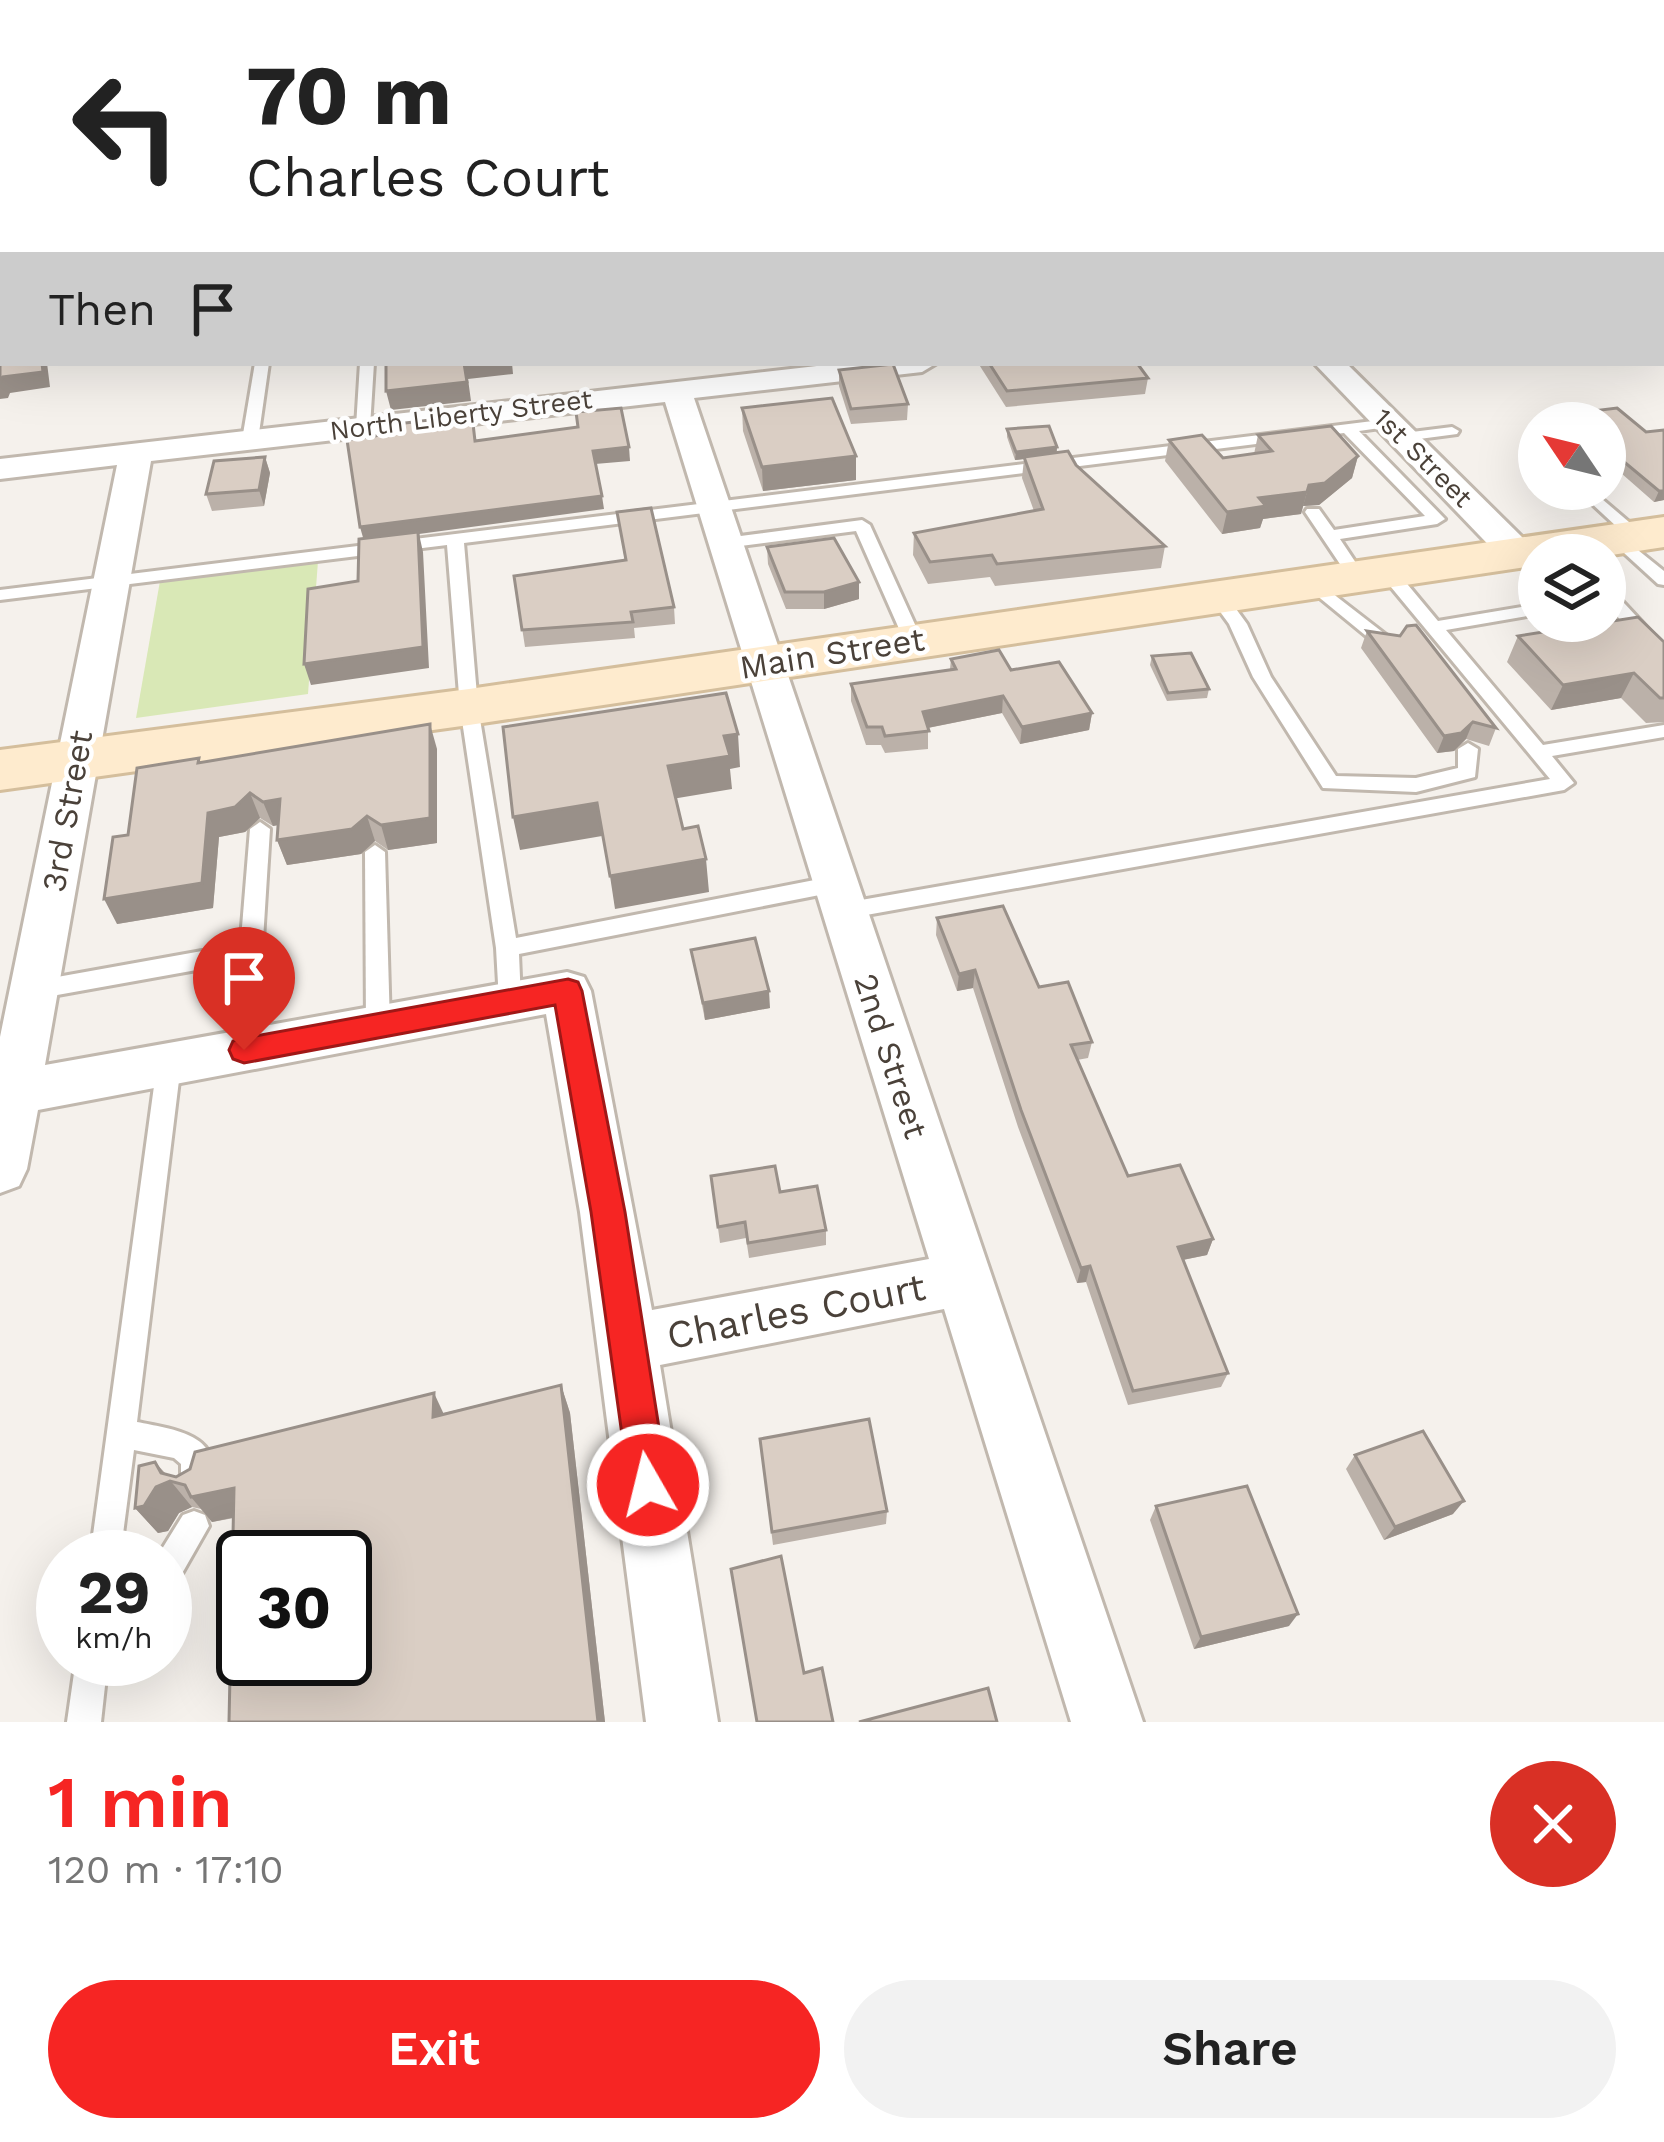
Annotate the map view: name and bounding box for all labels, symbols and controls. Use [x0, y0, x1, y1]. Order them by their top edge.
text: 70 m [246, 46, 452, 144]
icon: left [48, 48, 204, 204]
text: Charles Court [246, 146, 609, 209]
icon: arrive [180, 276, 246, 342]
text: Then [48, 283, 156, 336]
street label: North Liberty Street [328, 383, 594, 447]
street label: 1st Street [1367, 402, 1479, 514]
north arrow [1518, 402, 1626, 510]
map controls [1518, 402, 1626, 642]
button: layers [1518, 534, 1626, 642]
street label: Main Street [737, 619, 927, 687]
street label: 3rd Street [34, 727, 100, 895]
pin [193, 927, 295, 1050]
icon: arrive [211, 945, 277, 1011]
street label: 2nd Street [846, 969, 936, 1143]
street label: Charles Court [663, 1264, 929, 1358]
position arrow [585, 1422, 711, 1548]
speed limit sign: 30 [216, 1530, 372, 1686]
text: 29 [78, 1557, 150, 1628]
text: km/h [75, 1620, 153, 1655]
text: 1 min [48, 1760, 233, 1844]
button: close [1490, 1761, 1616, 1887]
text: 120 m · 17:10 [48, 1847, 283, 1892]
button: Exit [48, 1980, 820, 2118]
button: Share [844, 1980, 1616, 2118]

